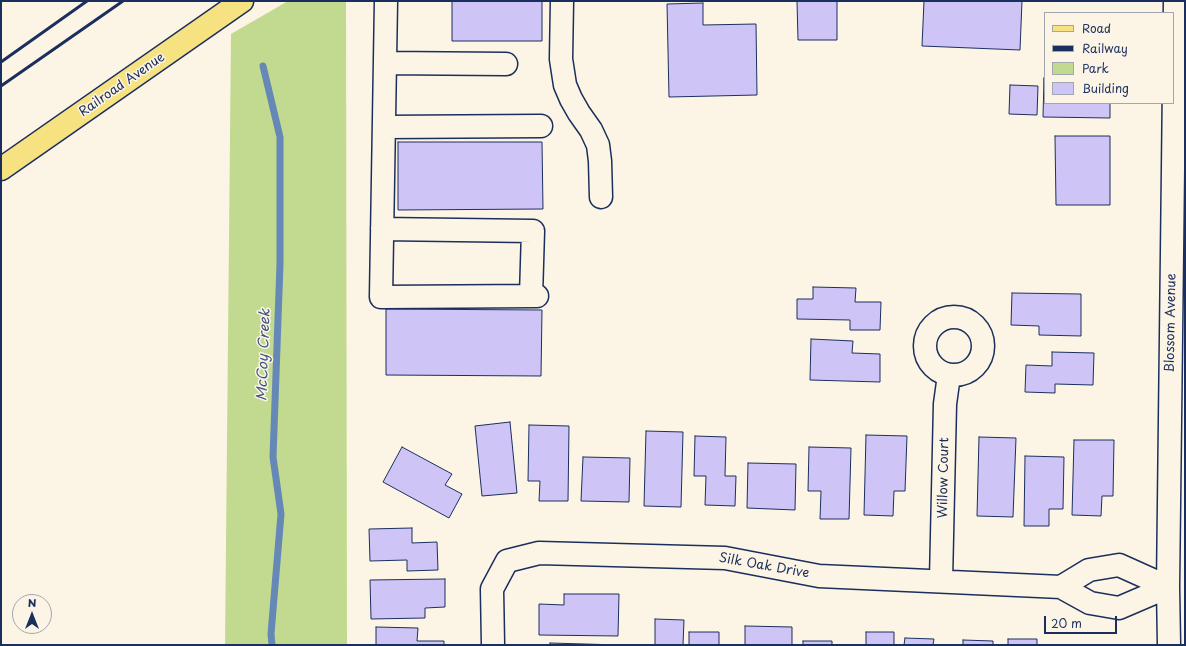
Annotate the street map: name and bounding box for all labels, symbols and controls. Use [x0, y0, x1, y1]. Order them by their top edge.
legend [1044, 12, 1174, 104]
text: Road [1082, 19, 1111, 37]
text: Railway [1082, 39, 1128, 57]
street label: Railroad Avenue [76, 50, 168, 120]
text: Park [1082, 59, 1109, 77]
text: Building [1082, 79, 1129, 97]
street label: Blossom Avenue [1162, 273, 1180, 373]
water label: McCoy Creek [254, 309, 274, 401]
street label: Willow Court [935, 437, 953, 519]
street label: Silk Oak Drive [717, 550, 811, 582]
north arrow [12, 594, 52, 634]
text: N [28, 594, 36, 611]
scale bar [1046, 608, 1119, 634]
text: 20 m [1051, 614, 1082, 632]

